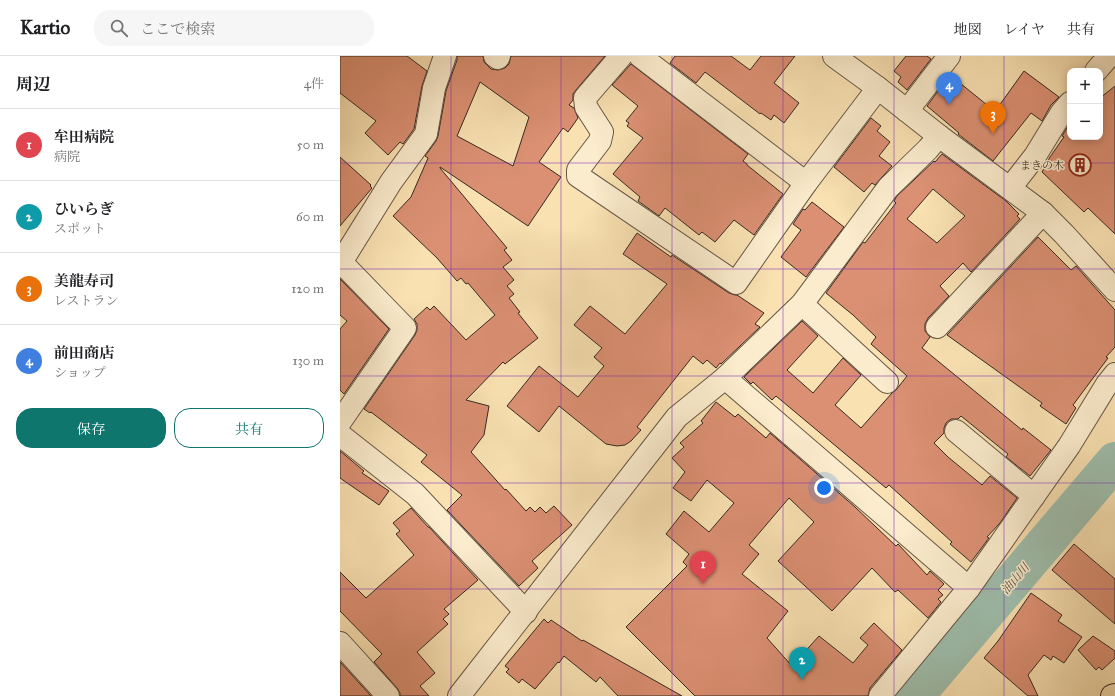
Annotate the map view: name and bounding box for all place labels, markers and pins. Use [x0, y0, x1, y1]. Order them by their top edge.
pin: 4 [936, 72, 962, 105]
pin: 3 [980, 101, 1006, 134]
building icon: まきの木 [1067, 152, 1093, 178]
place label: まきの木 [1020, 159, 1064, 172]
pin: 1 [690, 551, 716, 584]
pin: 2 [789, 647, 815, 680]

